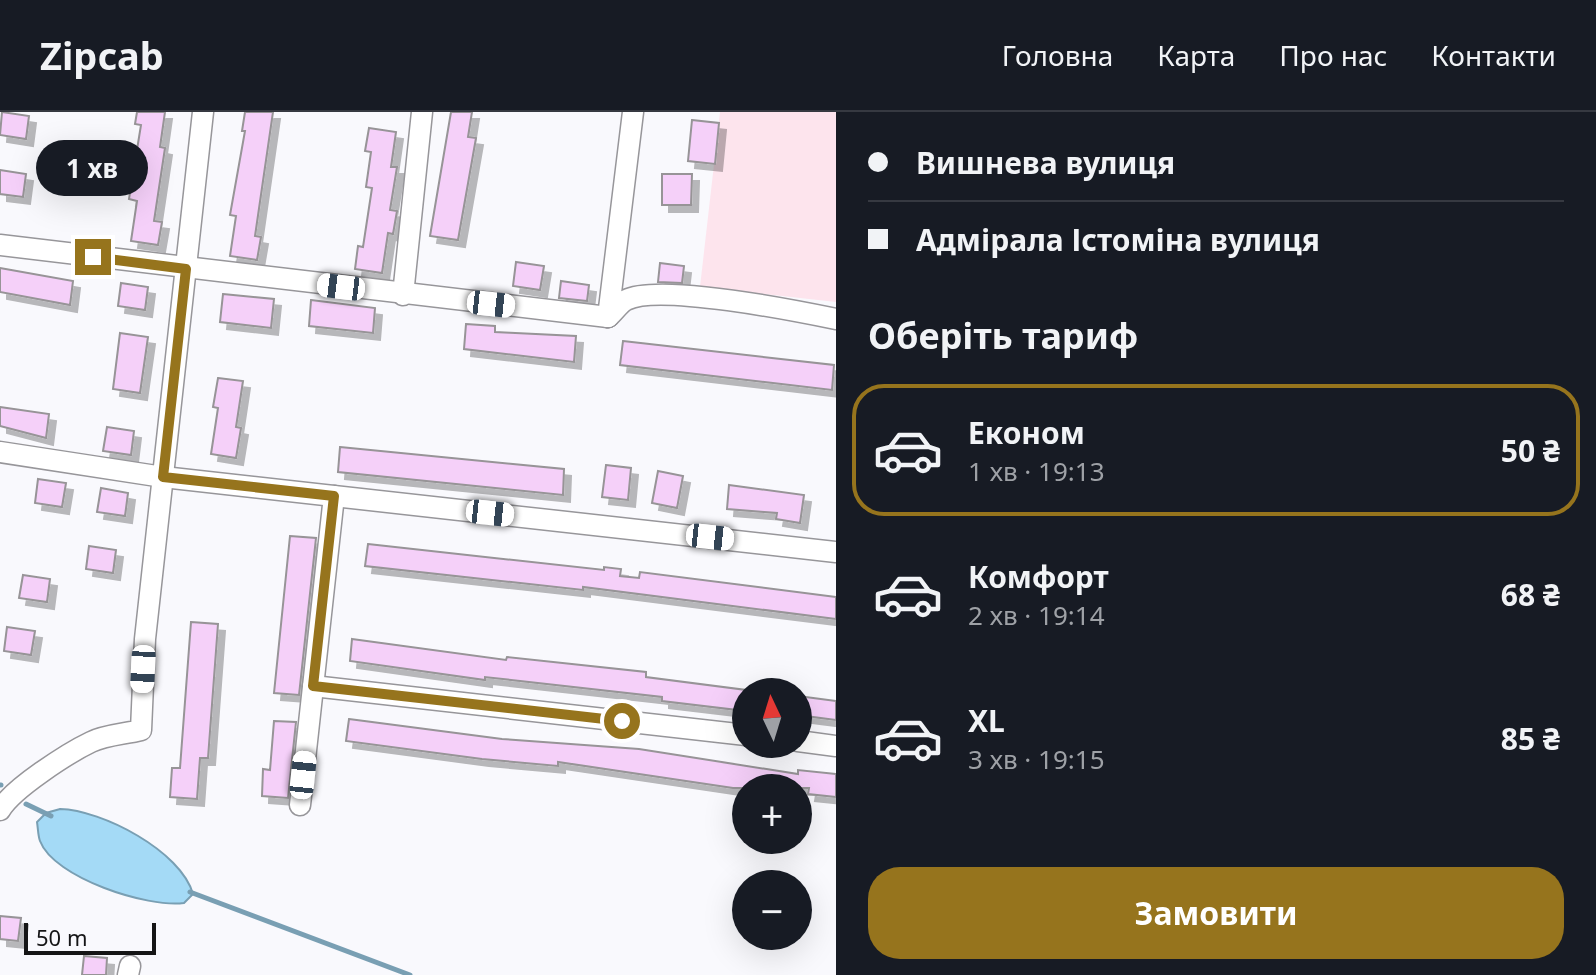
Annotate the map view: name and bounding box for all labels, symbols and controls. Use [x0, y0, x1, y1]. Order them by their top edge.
text: Zipcab [40, 29, 164, 81]
text: Головна [1002, 36, 1113, 74]
text: Карта [1157, 36, 1235, 74]
text: Про нас [1279, 36, 1387, 74]
text: Контакти [1431, 36, 1556, 74]
callout: 1 хв [37, 141, 149, 197]
text: Вишнева вулиця [916, 142, 1175, 183]
text: 1 хв [66, 150, 118, 186]
text: Адмірала Істоміна вулиця [916, 219, 1320, 260]
route end [75, 239, 111, 275]
car [316, 272, 366, 302]
car [466, 290, 516, 318]
text: Оберіть тариф [868, 311, 1138, 360]
text: Економ [968, 412, 1085, 453]
icon: car [872, 414, 944, 486]
text: 50 ₴ [1501, 430, 1560, 471]
text: 1 хв · 19:13 [968, 453, 1105, 489]
car [465, 499, 515, 527]
car [685, 523, 735, 551]
text: Комфорт [968, 556, 1109, 597]
icon: car [872, 558, 944, 630]
text: 68 ₴ [1501, 574, 1560, 615]
text: 2 хв · 19:14 [968, 597, 1105, 633]
car [130, 644, 156, 694]
north arrow [732, 678, 812, 758]
map controls [732, 678, 812, 950]
text: XL [968, 700, 1005, 741]
icon: car [872, 702, 944, 774]
route start [604, 703, 640, 739]
text: 85 ₴ [1501, 718, 1560, 759]
text: 3 хв · 19:15 [968, 741, 1105, 777]
car [289, 750, 317, 800]
button: + [732, 774, 812, 854]
button: Замовити [868, 867, 1564, 959]
button: − [732, 870, 812, 950]
scale bar [24, 919, 156, 955]
text: 50 m [36, 922, 87, 952]

